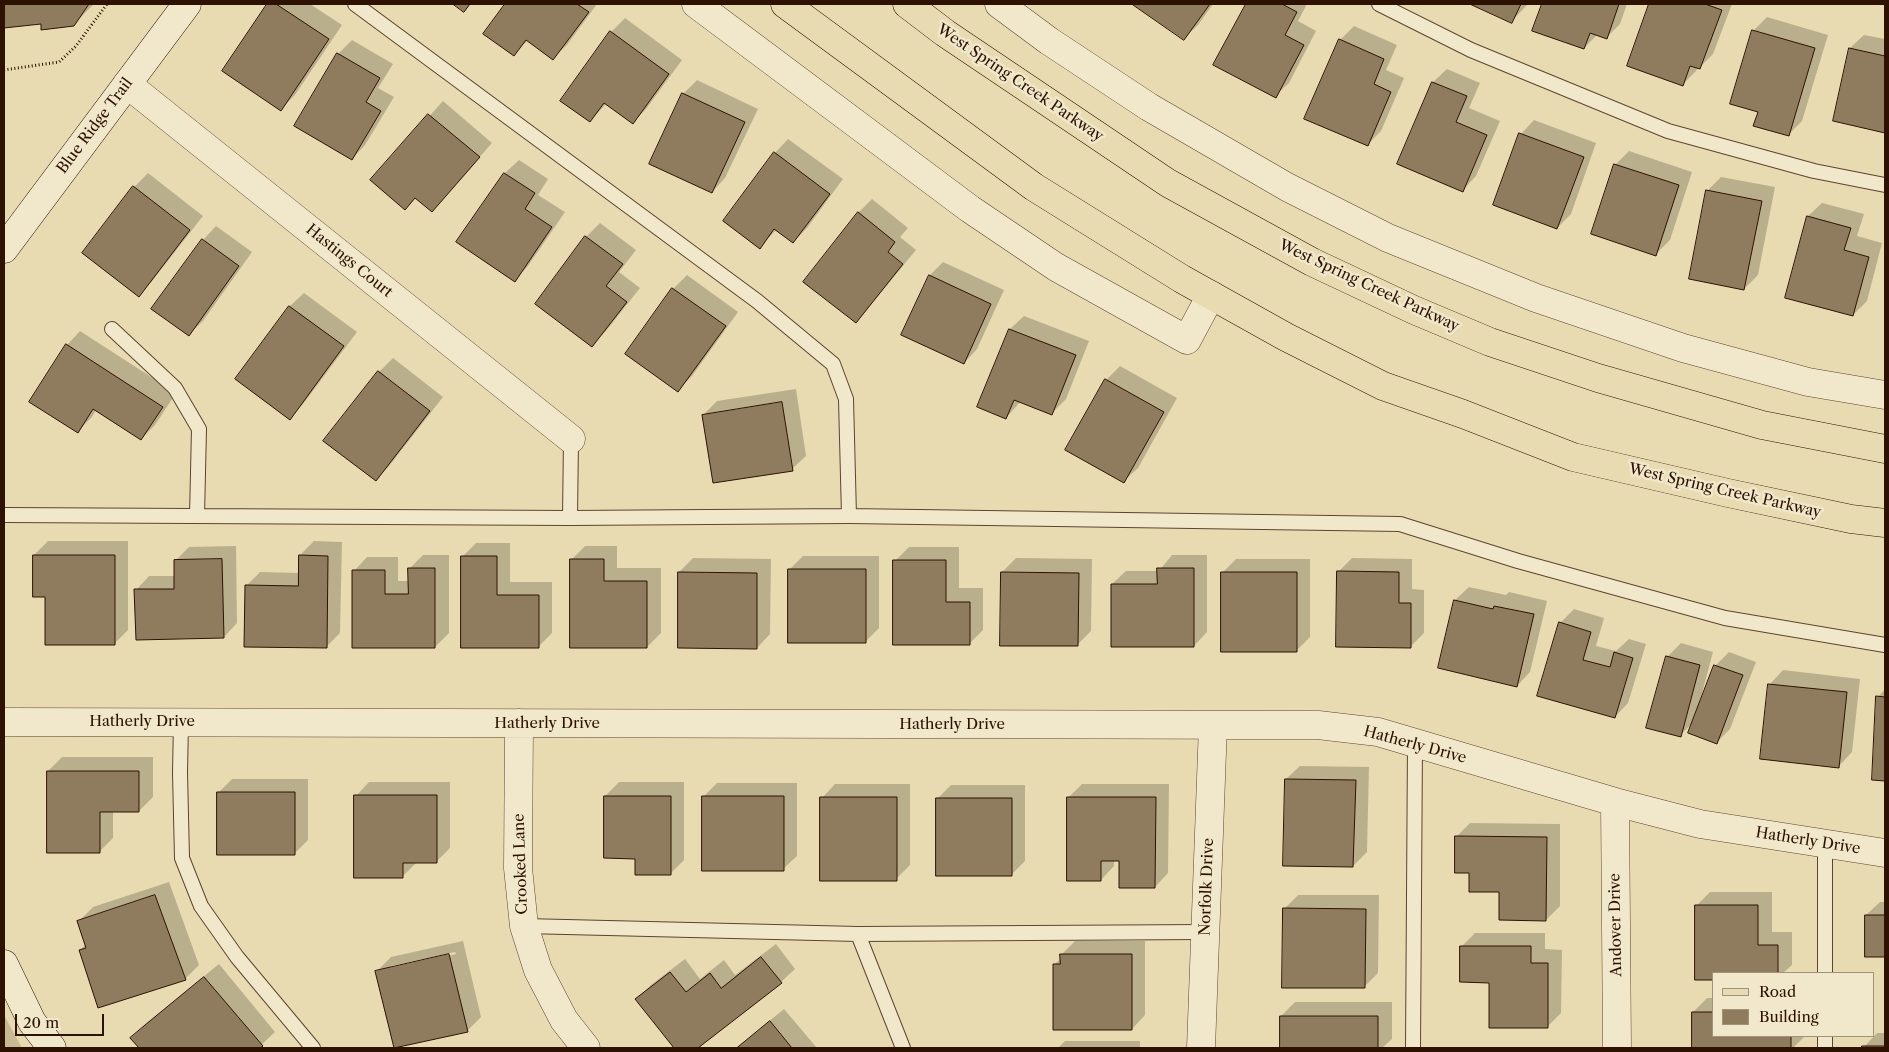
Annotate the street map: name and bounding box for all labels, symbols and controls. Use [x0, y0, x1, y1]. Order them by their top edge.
street label: West Spring Creek Parkway [933, 20, 1107, 146]
street label: Blue Ridge Trail [53, 75, 137, 177]
street label: Hastings Court [302, 221, 396, 301]
street label: West Spring Creek Parkway [1276, 236, 1462, 336]
street label: West Spring Creek Parkway [1627, 460, 1823, 522]
street label: Hatherly Drive [89, 713, 195, 731]
street label: Hatherly Drive [494, 715, 600, 733]
street label: Hatherly Drive [899, 716, 1005, 734]
street label: Hatherly Drive [1362, 723, 1468, 767]
street label: Crooked Lane [510, 813, 532, 915]
street label: Hatherly Drive [1754, 824, 1862, 858]
street label: Norfolk Drive [1196, 838, 1218, 936]
street label: Andover Drive [1606, 873, 1626, 977]
legend [1712, 972, 1874, 1037]
text: Road [1759, 982, 1796, 1001]
scale bar [18, 1004, 106, 1036]
text: Building [1759, 1007, 1819, 1026]
text: 20 m [23, 1013, 59, 1032]

